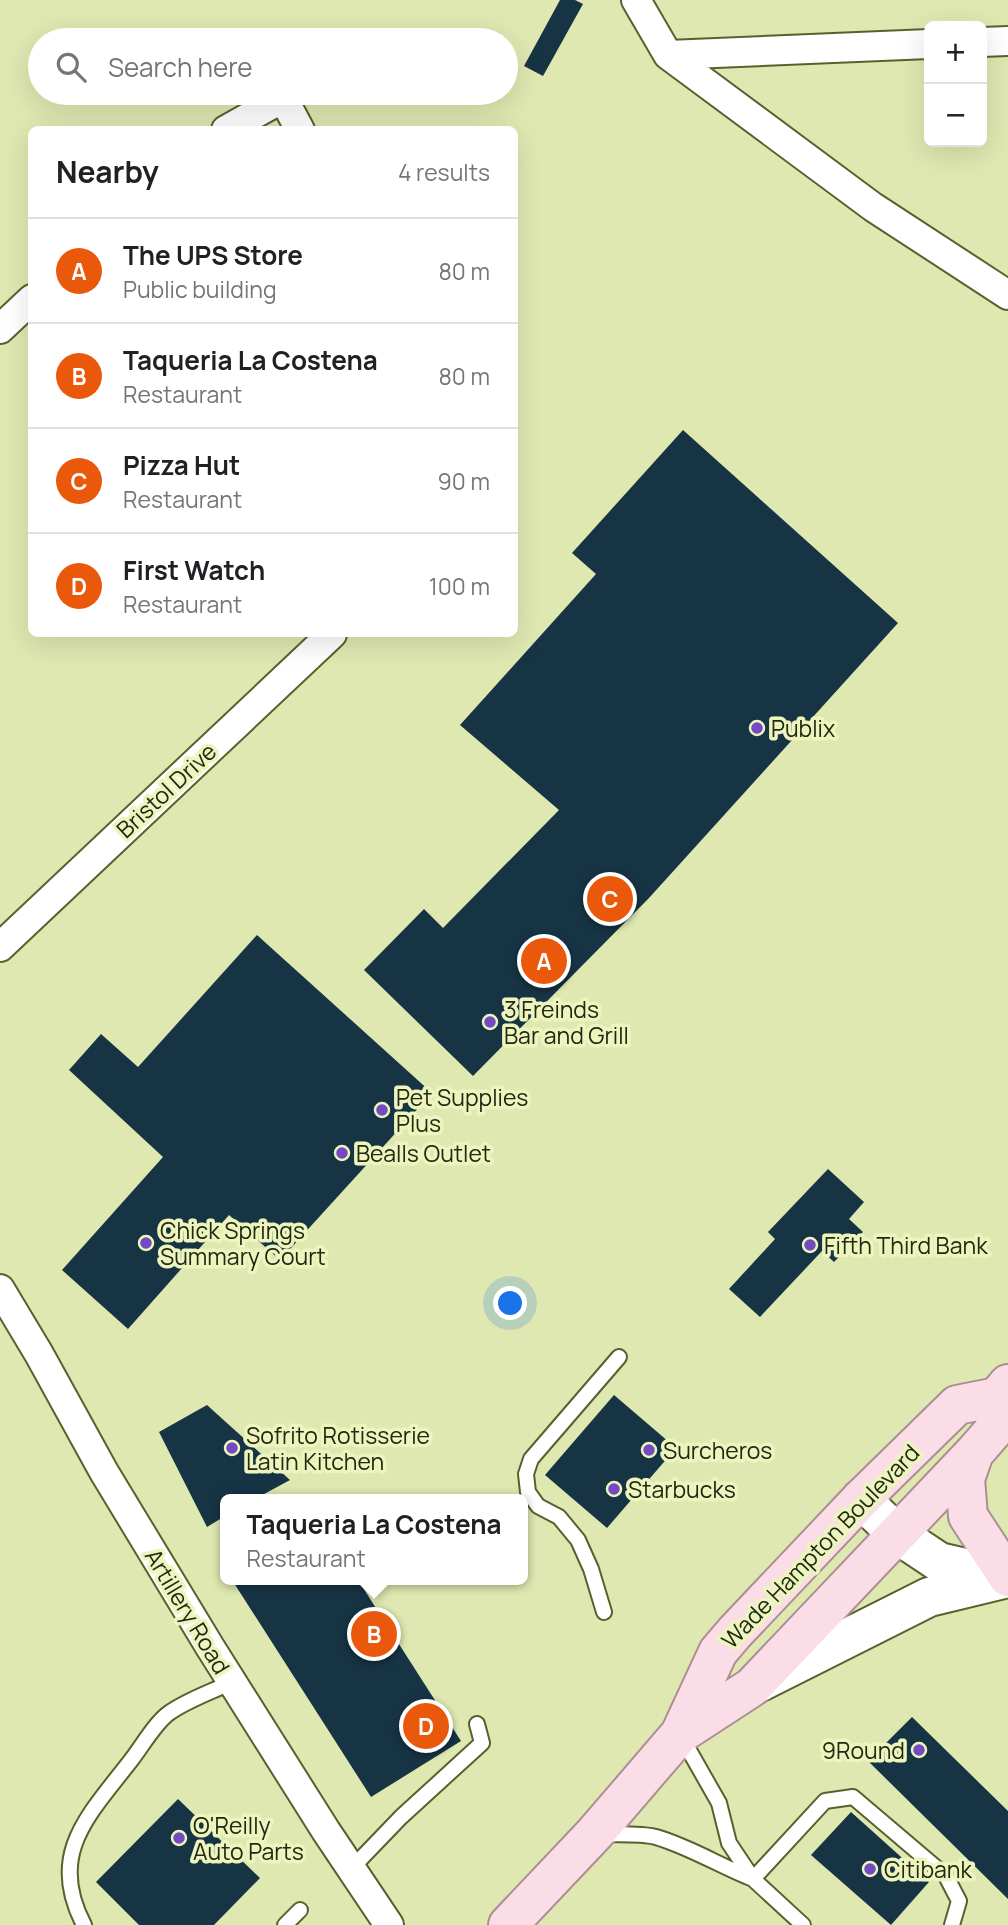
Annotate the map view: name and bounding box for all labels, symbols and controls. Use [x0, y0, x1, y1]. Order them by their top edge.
map controls [924, 21, 987, 147]
button: + [924, 21, 987, 84]
search box [28, 28, 518, 105]
icon: search [52, 48, 90, 86]
text: Search here [108, 49, 253, 85]
button: − [924, 84, 987, 147]
text: Nearby [56, 151, 159, 192]
text: 4 results [398, 156, 490, 188]
text: The UPS Store [123, 237, 303, 273]
text: A [71, 255, 87, 287]
text: 80 m [439, 255, 490, 287]
text: Public building [123, 273, 277, 305]
text: Taqueria La Costena [123, 342, 378, 378]
text: B [72, 360, 86, 392]
text: 80 m [439, 360, 490, 392]
text: Restaurant [123, 378, 242, 410]
text: Pizza Hut [123, 447, 240, 483]
text: C [71, 465, 88, 497]
text: 90 m [438, 465, 490, 497]
text: Restaurant [123, 483, 242, 515]
text: First Watch [123, 552, 265, 588]
text: D [71, 570, 87, 602]
text: 100 m [429, 570, 490, 602]
text: Restaurant [123, 588, 242, 620]
place label: Publix [771, 712, 835, 744]
marker: Publix [749, 720, 765, 736]
street label: Bristol Drive [109, 735, 223, 845]
pin: C [587, 873, 633, 925]
pin: A [521, 935, 567, 987]
place label: 3 Freinds Bar and Grill [504, 993, 629, 1051]
marker: 3 Freinds Bar and Grill [482, 1014, 498, 1030]
place label: Pet Supplies Plus [396, 1081, 528, 1139]
marker: Pet Supplies Plus [374, 1102, 390, 1118]
place label: Bealls Outlet [356, 1137, 491, 1169]
marker: Bealls Outlet [334, 1145, 350, 1161]
place label: Chick Springs Summary Court [160, 1214, 326, 1272]
place label: Fifth Third Bank [824, 1229, 988, 1261]
marker: Chick Springs Summary Court [138, 1235, 154, 1251]
marker: Fifth Third Bank [802, 1237, 818, 1253]
your location [493, 1286, 527, 1320]
place label: Sofrito Rotisserie Latin Kitchen [246, 1419, 430, 1477]
place label: Surcheros [663, 1434, 772, 1466]
street label: Wade Hampton Boulevard [714, 1437, 926, 1655]
marker: Sofrito Rotisserie Latin Kitchen [224, 1440, 240, 1456]
marker: Surcheros [641, 1442, 657, 1458]
place label: Starbucks [628, 1473, 736, 1505]
marker: Starbucks [606, 1481, 622, 1497]
popup [220, 1494, 528, 1585]
text: Taqueria La Costena [247, 1506, 501, 1542]
street label: Artillery Road [138, 1542, 238, 1680]
text: Restaurant [247, 1542, 366, 1574]
pin: B [351, 1608, 397, 1660]
pin: D [403, 1700, 449, 1752]
place label: 9Round [822, 1734, 905, 1766]
marker: 9Round [911, 1742, 927, 1758]
place label: O'Reilly Auto Parts [193, 1809, 304, 1867]
marker: O'Reilly Auto Parts [171, 1830, 187, 1846]
place label: Citibank [884, 1853, 972, 1885]
marker: Citibank [862, 1861, 878, 1877]

